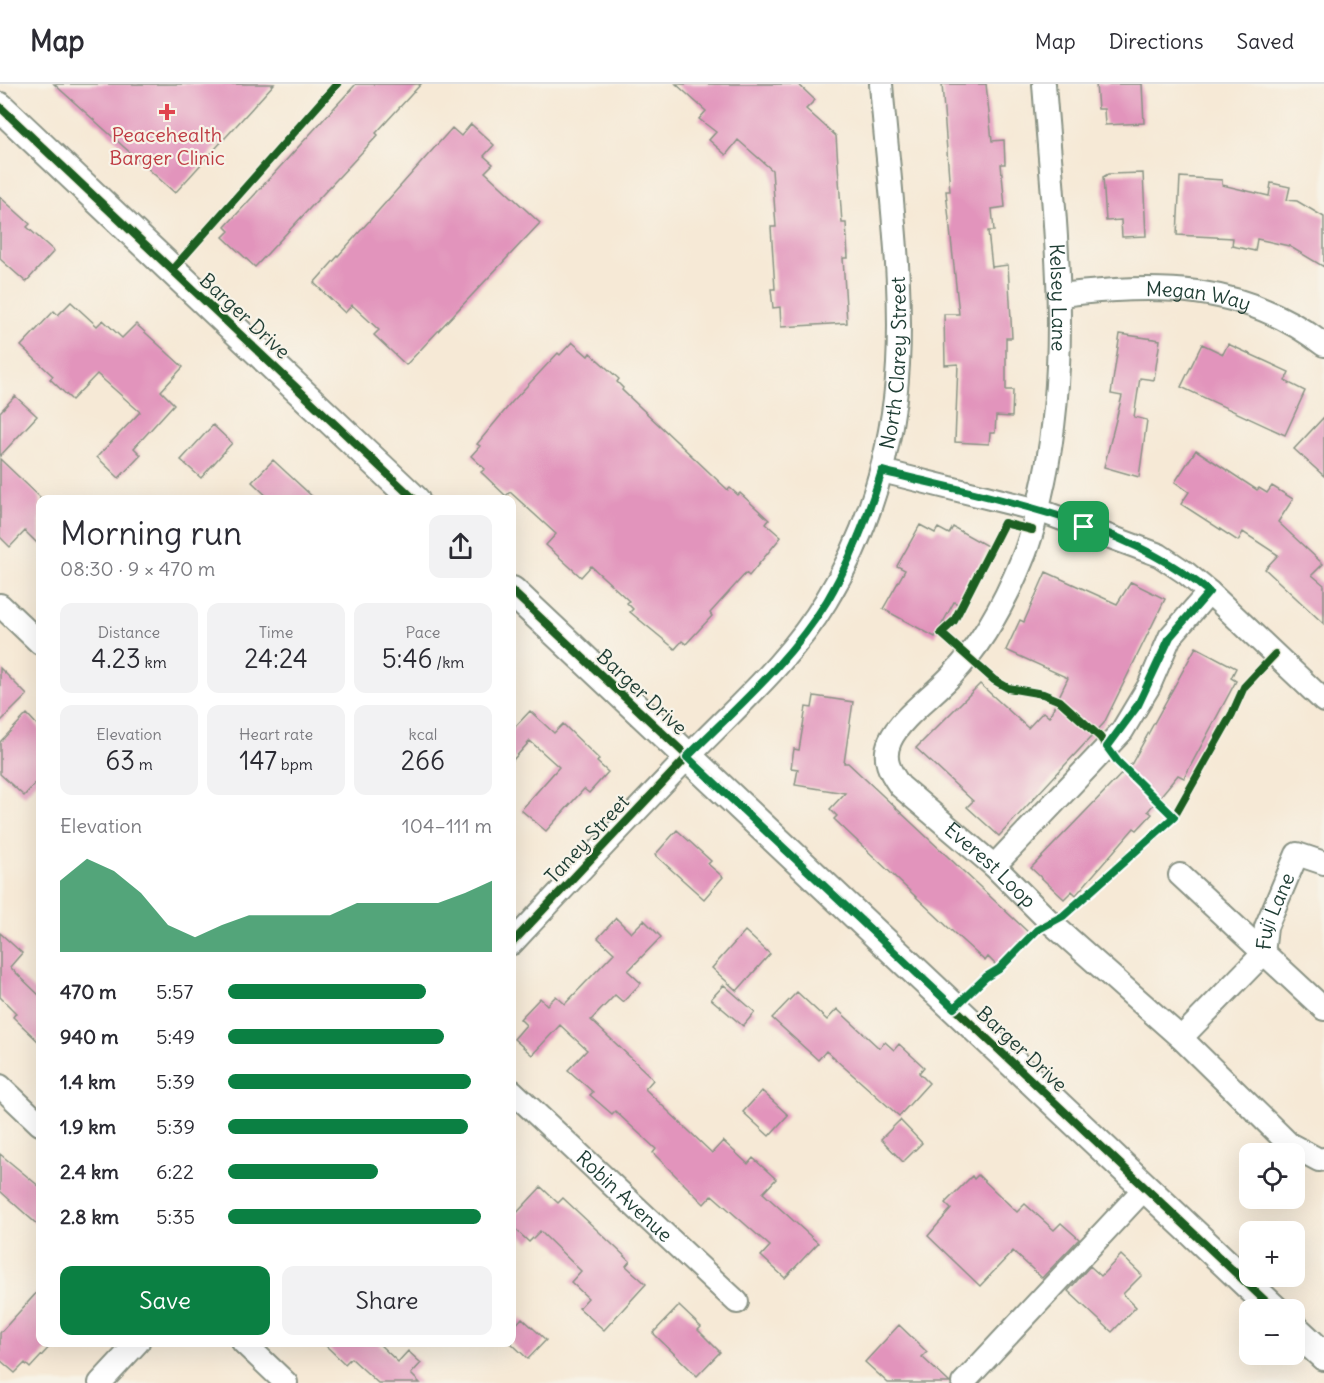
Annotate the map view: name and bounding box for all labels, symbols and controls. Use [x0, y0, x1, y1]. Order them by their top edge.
text: Map [30, 23, 84, 59]
text: Map [1035, 28, 1076, 55]
text: Directions [1109, 28, 1203, 55]
text: Saved [1236, 28, 1294, 55]
marker: Peacehealth Barger Clinic [158, 103, 176, 121]
place label: Peacehealth Barger Clinic [109, 122, 225, 170]
street label: Kelsey Lane [1044, 243, 1072, 352]
street label: Barger Drive [195, 267, 296, 364]
street label: North Clarey Street [874, 276, 911, 451]
street label: Megan Way [1146, 276, 1254, 316]
pin [1058, 501, 1109, 552]
icon: arrive [1067, 510, 1100, 543]
text: Morning run [60, 512, 242, 554]
button: share [429, 515, 492, 578]
text: 08:30 · 9 × 470 m [60, 556, 215, 581]
text: Distance [98, 622, 160, 642]
text: Time [259, 622, 293, 642]
text: Pace [406, 622, 440, 642]
text: 4.23 [91, 642, 141, 675]
text: 24:24 [244, 642, 308, 675]
text: 5:46 [382, 642, 433, 675]
street label: Barger Drive [592, 643, 693, 740]
text: km [141, 652, 167, 672]
text: /km [433, 652, 464, 672]
text: Elevation [96, 724, 162, 744]
text: Heart rate [239, 724, 313, 744]
text: kcal [409, 724, 437, 744]
text: 63 [105, 744, 135, 777]
text: 147 [239, 744, 277, 777]
text: 266 [401, 744, 445, 777]
text: m [135, 754, 153, 774]
text: bpm [277, 754, 313, 774]
street label: Taney Street [539, 789, 634, 888]
text: Elevation [60, 813, 142, 838]
text: 104–111 m [402, 813, 492, 838]
street label: Everest Loop [940, 817, 1042, 913]
street label: Fuji Lane [1251, 869, 1300, 951]
text: 470 m [60, 979, 117, 1004]
text: 5:57 [156, 979, 193, 1004]
street label: Barger Drive [972, 1000, 1073, 1097]
text: 940 m [60, 1024, 119, 1049]
text: 5:49 [156, 1024, 195, 1049]
text: 1.4 km [60, 1069, 116, 1094]
text: 5:39 [156, 1069, 195, 1094]
text: 1.9 km [60, 1114, 116, 1139]
text: 5:39 [156, 1114, 195, 1139]
map controls [1239, 1143, 1305, 1365]
button: locate [1239, 1143, 1305, 1209]
street label: Robin Avenue [571, 1145, 678, 1247]
text: 2.4 km [60, 1159, 119, 1184]
text: 6:22 [156, 1159, 194, 1184]
text: 2.8 km [60, 1204, 119, 1229]
text: 5:35 [156, 1204, 195, 1229]
button: + [1239, 1221, 1305, 1287]
button: Save [60, 1266, 270, 1335]
button: Share [282, 1266, 492, 1335]
button: − [1239, 1299, 1305, 1365]

